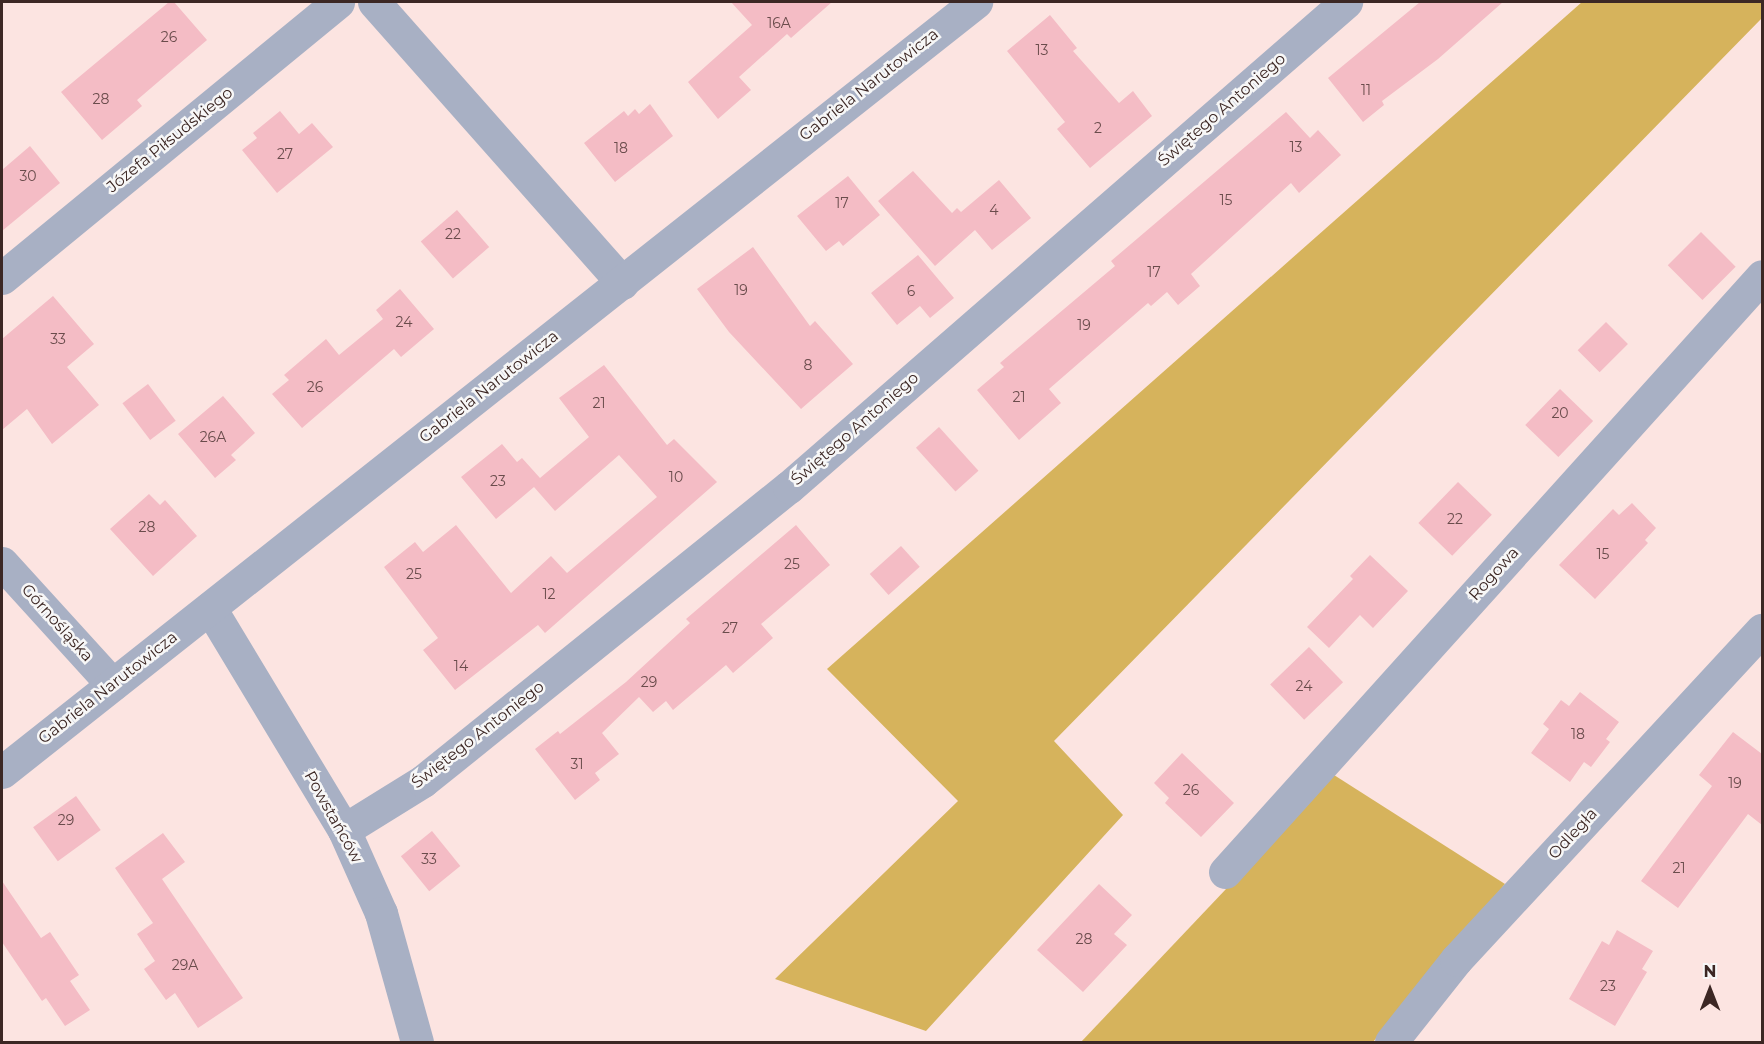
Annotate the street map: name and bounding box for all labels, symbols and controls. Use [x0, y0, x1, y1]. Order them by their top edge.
house number: 16A [767, 15, 791, 31]
street label: Gabriela Narutowicza [796, 25, 942, 145]
house number: 26 [161, 29, 177, 45]
house number: 13 [1036, 42, 1048, 58]
street label: Świętego Antoniego [1154, 49, 1290, 171]
house number: 11 [1361, 82, 1371, 98]
street label: Józefa Piłsudskiego [103, 83, 237, 197]
house number: 28 [93, 91, 109, 107]
house number: 2 [1094, 120, 1102, 136]
house number: 13 [1290, 139, 1302, 155]
house number: 18 [614, 140, 628, 156]
house number: 27 [277, 146, 293, 162]
house number: 30 [19, 168, 37, 184]
house number: 15 [1220, 192, 1232, 208]
house number: 17 [835, 195, 849, 211]
house number: 4 [989, 202, 999, 218]
house number: 22 [445, 226, 461, 242]
house number: 17 [1147, 264, 1161, 280]
house number: 19 [734, 282, 748, 298]
house number: 6 [907, 283, 915, 299]
house number: 24 [396, 314, 412, 330]
house number: 19 [1077, 317, 1091, 333]
street label: Gabriela Narutowicza [416, 327, 562, 447]
house number: 33 [50, 331, 66, 347]
house number: 8 [804, 357, 812, 373]
street label: Świętego Antoniego [787, 368, 923, 490]
house number: 26 [307, 379, 323, 395]
house number: 21 [1012, 389, 1026, 405]
house number: 21 [592, 395, 606, 411]
house number: 20 [1551, 405, 1569, 421]
house number: 26A [200, 429, 226, 445]
house number: 10 [669, 469, 683, 485]
house number: 23 [490, 473, 506, 489]
house number: 22 [1447, 511, 1463, 527]
house number: 28 [139, 519, 155, 535]
street label: Rogowa [1465, 543, 1523, 605]
house number: 15 [1597, 546, 1609, 562]
house number: 25 [784, 556, 800, 572]
house number: 25 [406, 566, 422, 582]
street label: Górnośląska [17, 580, 97, 666]
house number: 12 [542, 586, 556, 602]
house number: 27 [722, 620, 738, 636]
street label: Gabriela Narutowicza [35, 628, 181, 748]
house number: 14 [454, 658, 468, 674]
house number: 29 [641, 674, 657, 690]
street label: Świętego Antoniego [408, 677, 548, 793]
house number: 24 [1296, 678, 1312, 694]
house number: 18 [1571, 726, 1585, 742]
house number: 31 [571, 756, 583, 772]
street label: Powstańców [300, 768, 366, 866]
house number: 19 [1728, 775, 1742, 791]
house number: 26 [1183, 782, 1199, 798]
street label: Odległa [1544, 804, 1602, 864]
house number: 29 [58, 812, 74, 828]
house number: 33 [421, 851, 437, 867]
house number: 21 [1672, 860, 1686, 876]
house number: 28 [1076, 931, 1092, 947]
house number: 29A [172, 957, 198, 973]
north arrow [1680, 960, 1740, 1020]
text: N [1704, 962, 1716, 981]
house number: 23 [1600, 978, 1616, 994]

